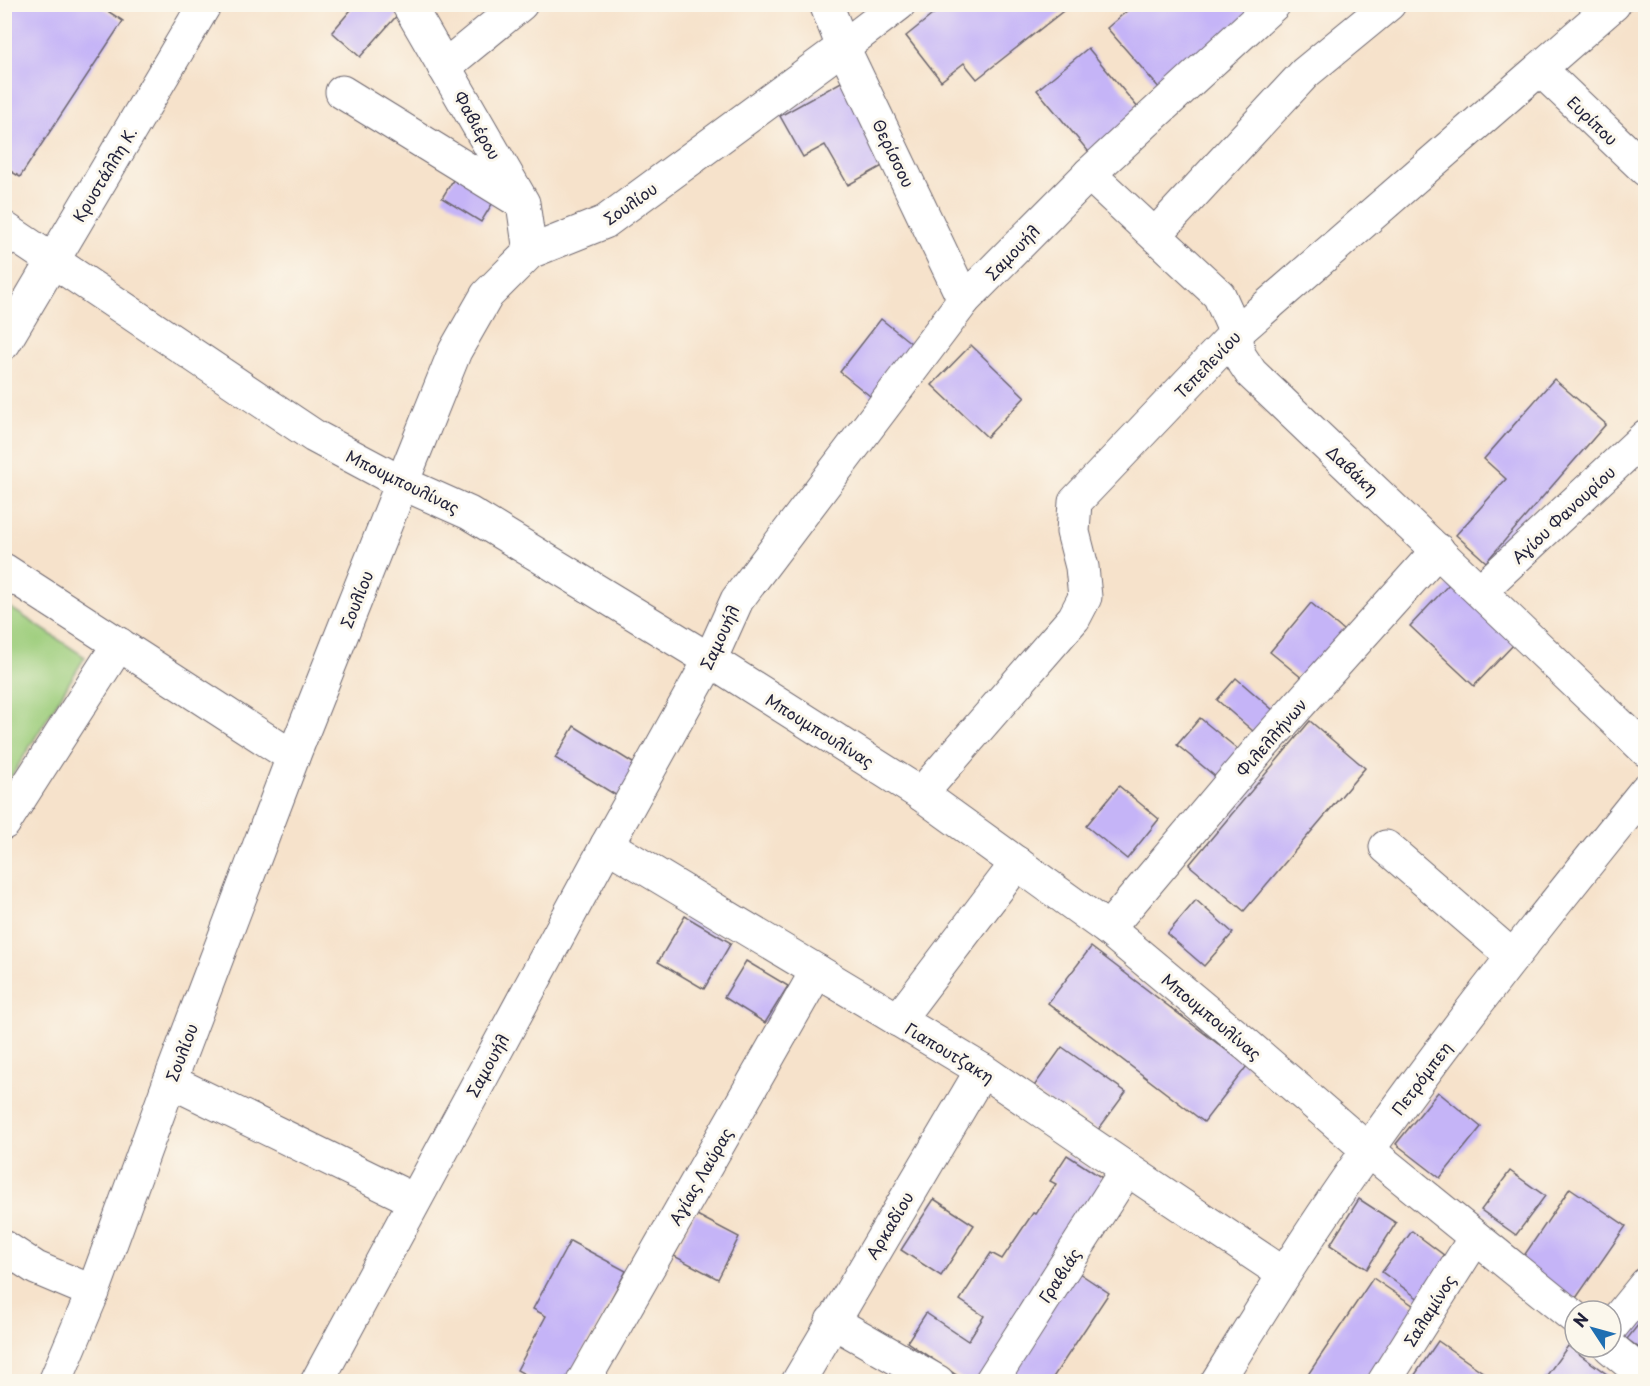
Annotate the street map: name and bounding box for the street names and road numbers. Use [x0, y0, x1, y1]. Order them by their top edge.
street label: Φαβιέρου [449, 86, 507, 164]
street label: Ευρίπου [1562, 90, 1624, 150]
street label: Θερίσσου [867, 115, 921, 191]
street label: Κρυστάλλη Κ. [66, 122, 142, 226]
street label: Σουλίου [598, 176, 662, 230]
street label: Σαμουήλ [980, 219, 1044, 285]
street label: Τεπελενίου [1168, 325, 1246, 403]
street label: Δαβάκη [1322, 440, 1384, 500]
street label: Μπουμπουλίνας [342, 443, 464, 519]
street label: Αγίου Φανουρίου [1506, 460, 1620, 568]
street label: Σουλίου [334, 567, 378, 631]
street label: Σαμουήλ [694, 601, 744, 673]
street label: Μπουμπουλίνας [761, 687, 879, 773]
street label: Φιλελλήνων [1230, 692, 1312, 782]
street label: Μπουμπουλίνας [1157, 967, 1267, 1065]
street label: Γιαπουτζακη [901, 1016, 999, 1088]
street label: Σουλίου [159, 1020, 203, 1084]
street label: Σαμουήλ [460, 1029, 514, 1101]
street label: Πετρόμπεη [1385, 1036, 1457, 1120]
street label: Αγίας Λαύρας [662, 1123, 738, 1229]
street label: Αρκαδίου [859, 1187, 919, 1263]
street label: Γραβιάς [1032, 1243, 1086, 1307]
street label: Σαλαμίνος [1397, 1269, 1461, 1351]

